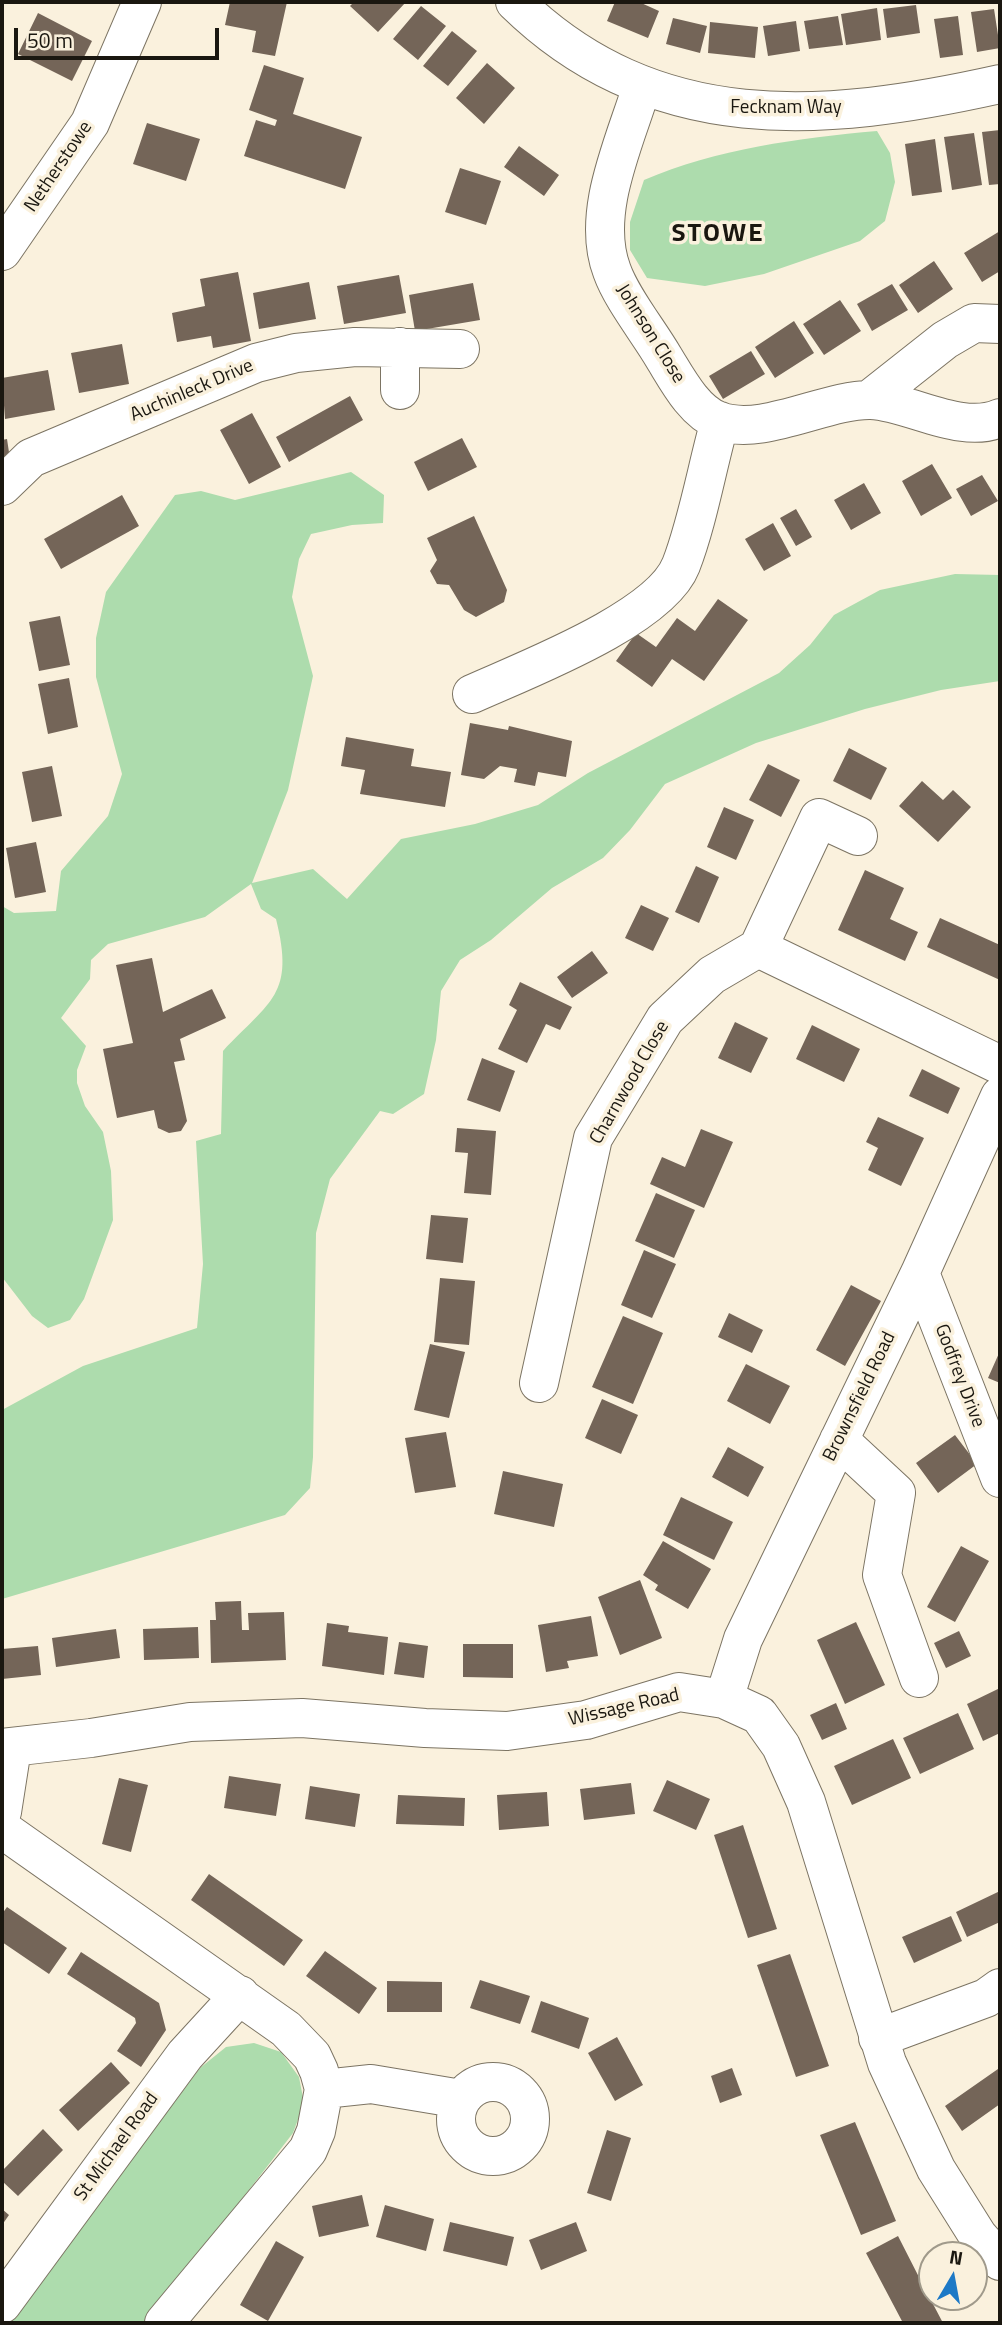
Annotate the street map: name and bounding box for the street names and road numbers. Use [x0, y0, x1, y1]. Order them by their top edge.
street label: Fecknam Way [730, 97, 842, 119]
street label: Netherstowe [20, 117, 98, 217]
street label: Johnson Close [611, 280, 689, 388]
street label: Auchinleck Drive [127, 355, 257, 427]
street label: Charnwood Close [585, 1017, 675, 1149]
street label: Godfrey Drive [929, 1321, 989, 1431]
street label: Brownsfield Road [819, 1328, 901, 1466]
street label: Wissage Road [566, 1684, 682, 1732]
street label: St Michael Road [70, 2088, 164, 2206]

